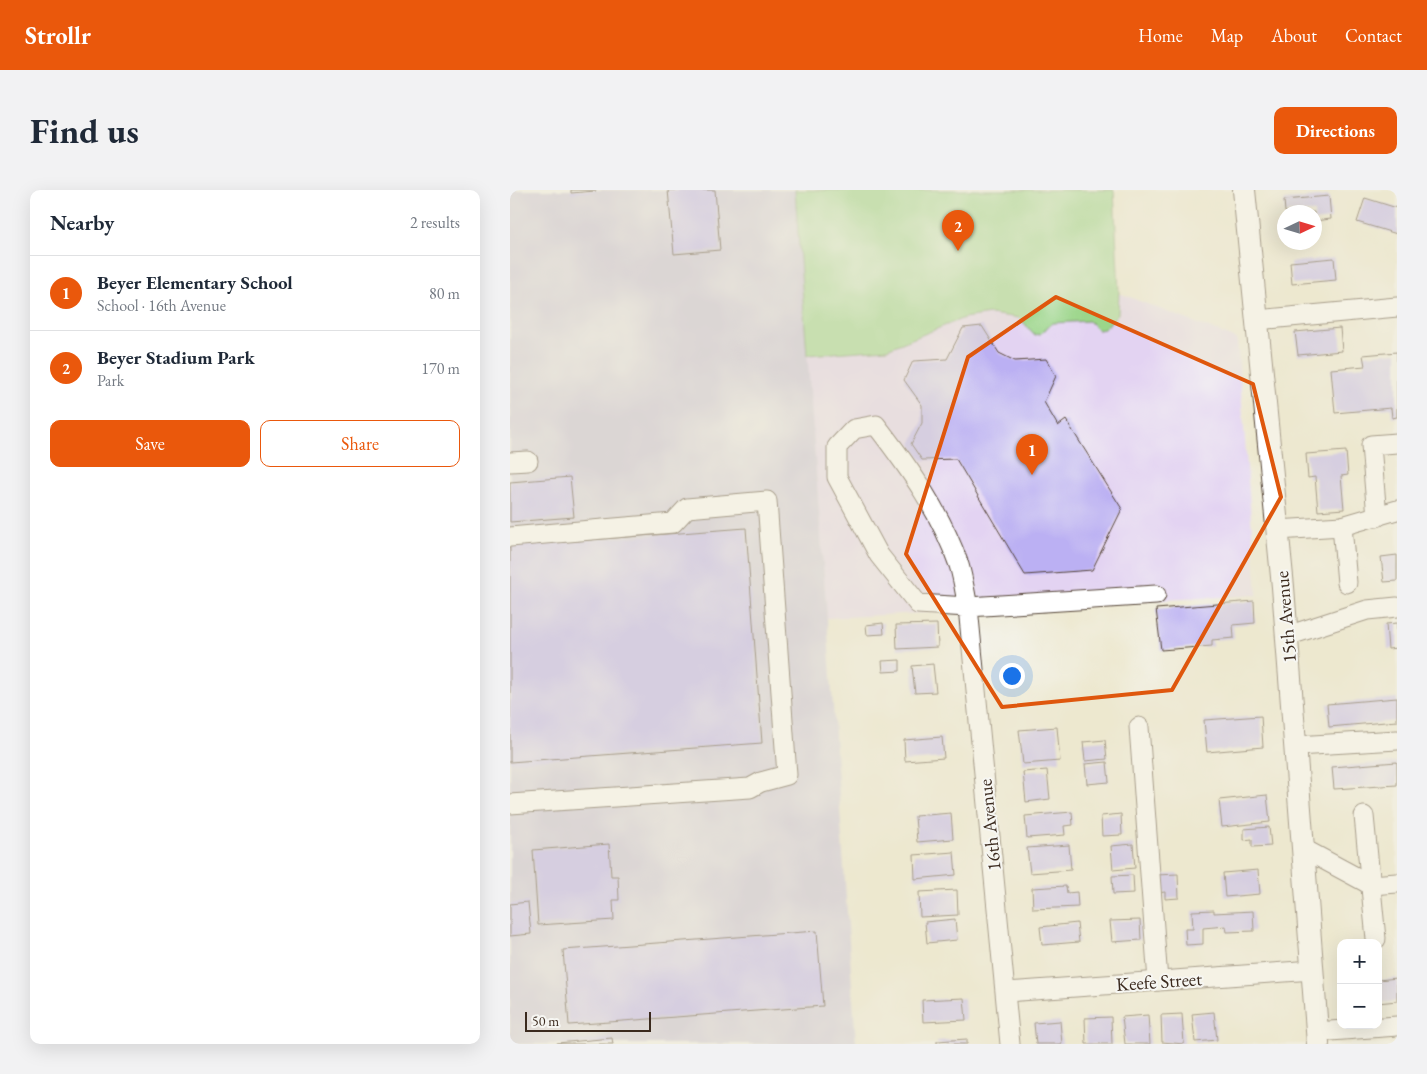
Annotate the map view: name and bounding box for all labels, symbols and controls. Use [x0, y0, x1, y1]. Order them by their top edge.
text: Strollr [25, 20, 91, 51]
text: Home [1138, 24, 1183, 47]
text: Map [1211, 24, 1243, 47]
text: About [1271, 24, 1317, 47]
text: Contact [1345, 24, 1402, 47]
button: Directions [1274, 107, 1397, 154]
text: Find us [30, 108, 139, 153]
north arrow [1277, 205, 1322, 250]
text: Nearby [50, 209, 114, 236]
pin: 2 [942, 210, 974, 251]
text: 2 results [410, 212, 460, 233]
text: Beyer Elementary School [97, 270, 293, 295]
text: 1 [62, 283, 70, 304]
text: 80 m [429, 283, 460, 304]
text: School · 16th Avenue [97, 295, 226, 316]
text: Beyer Stadium Park [97, 345, 255, 370]
text: 2 [62, 358, 70, 379]
text: 170 m [421, 358, 460, 379]
text: Park [97, 370, 124, 391]
button: Save [50, 420, 250, 467]
button: Share [260, 420, 460, 467]
pin: 1 [1016, 434, 1048, 475]
street label: 15th Avenue [1269, 570, 1302, 664]
your location [999, 663, 1025, 689]
street label: 16th Avenue [972, 778, 1007, 872]
map controls [1337, 939, 1382, 1029]
button: + [1337, 939, 1382, 984]
street label: Keefe Street [1115, 966, 1203, 997]
button: − [1337, 984, 1382, 1029]
scale bar [525, 1009, 651, 1032]
text: 50 m [532, 1012, 559, 1030]

